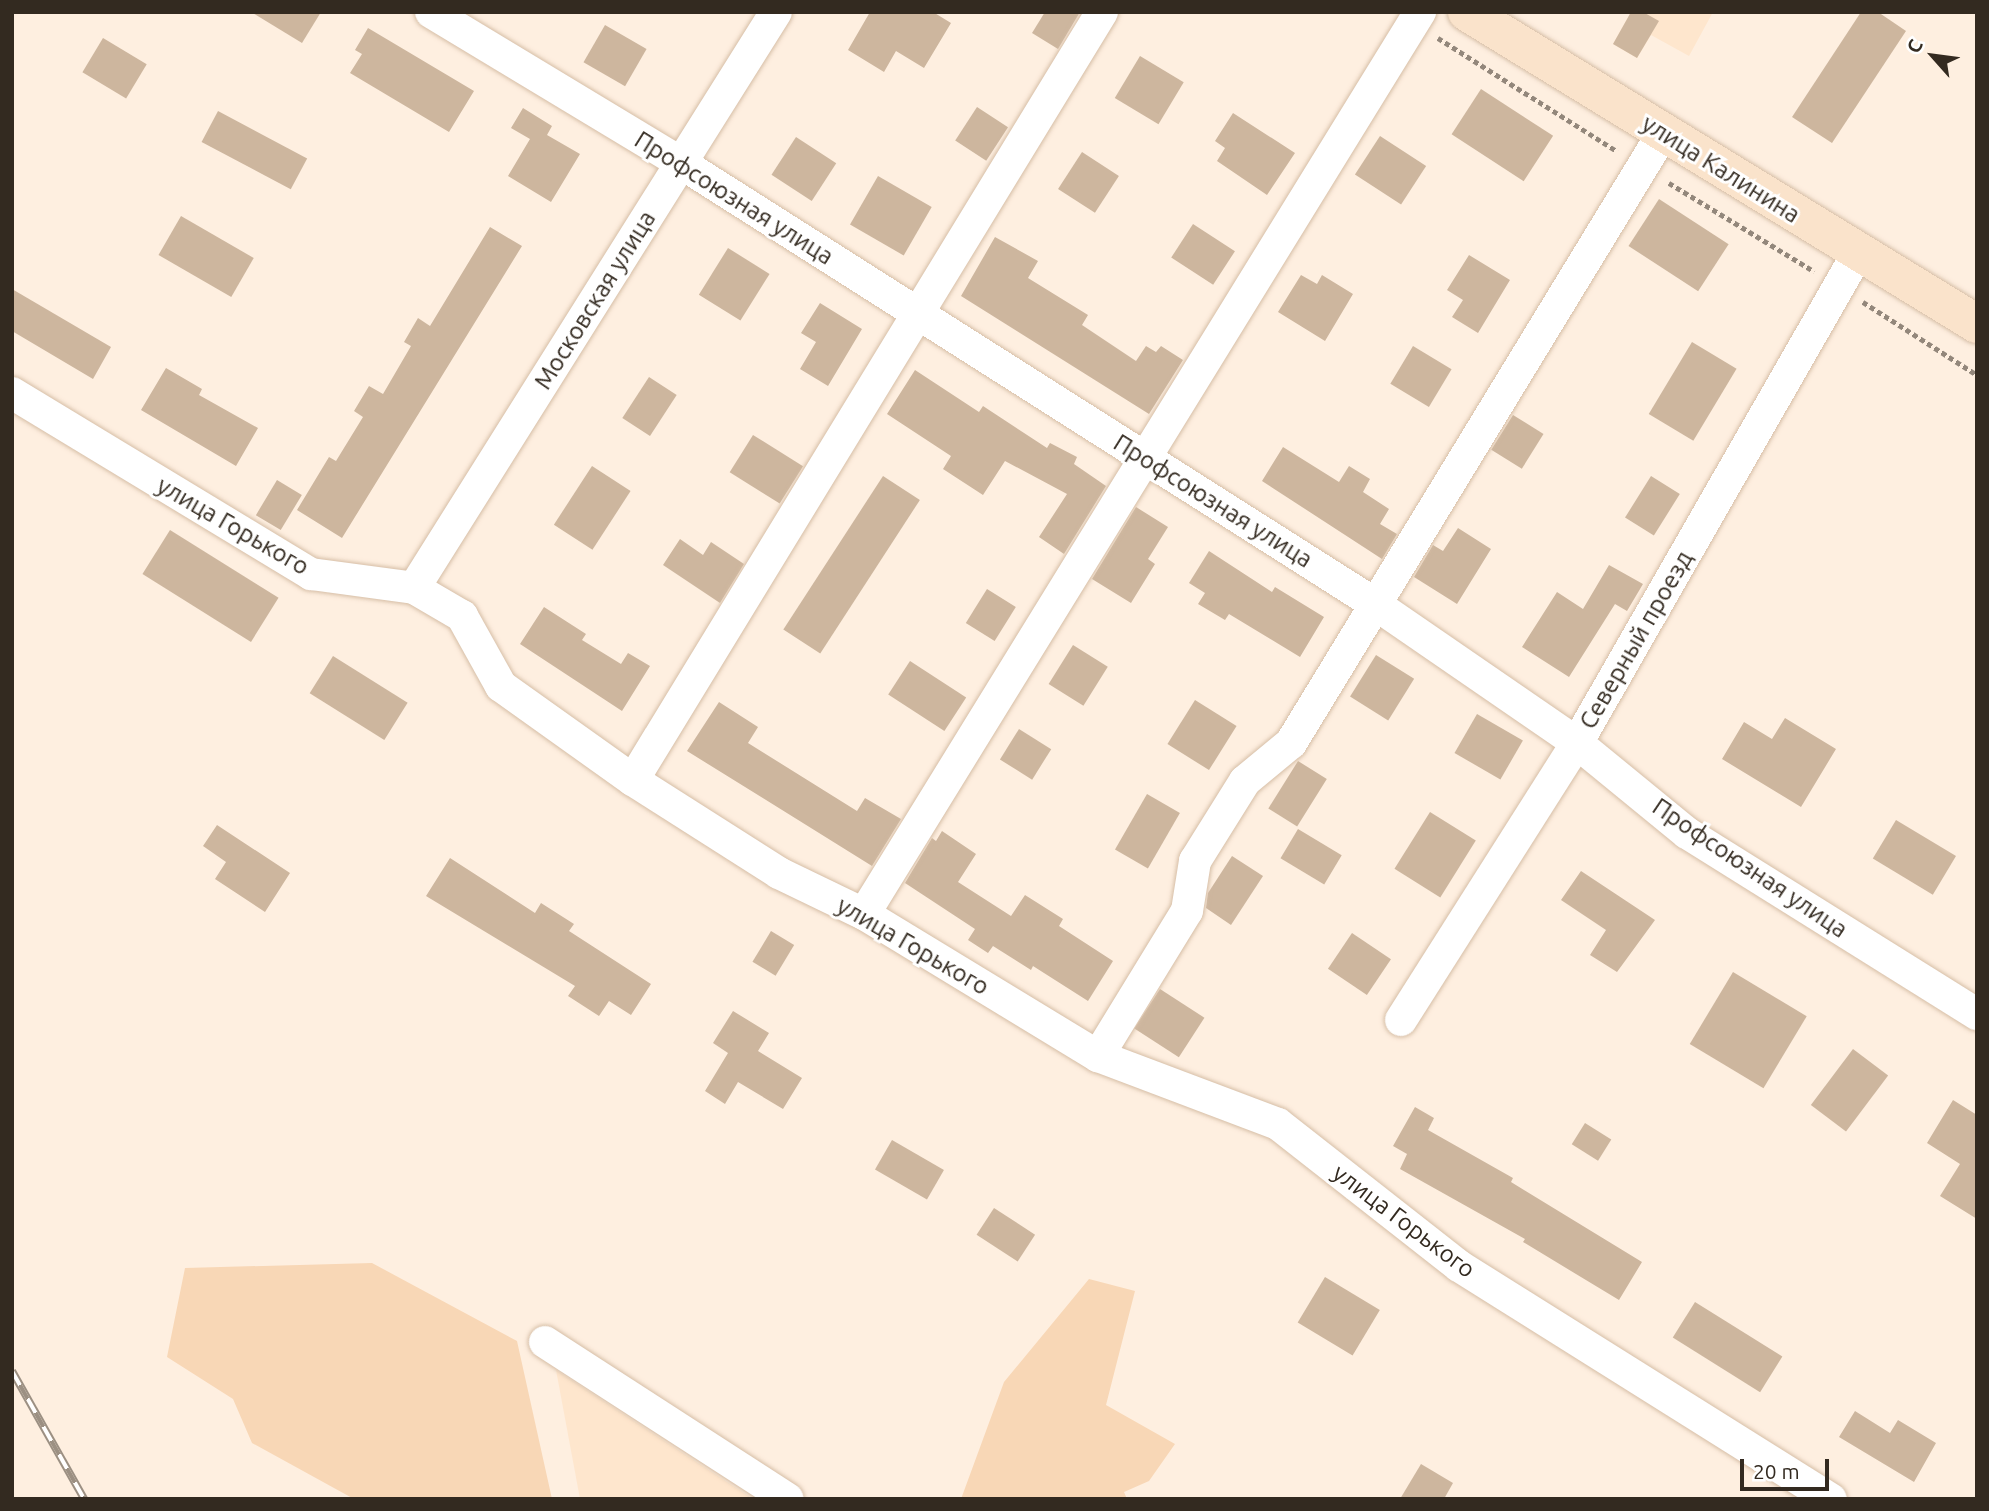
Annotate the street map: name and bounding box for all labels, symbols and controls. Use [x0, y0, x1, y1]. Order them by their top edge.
north arrow [1898, 21, 1968, 91]
text: С [1902, 36, 1927, 57]
street label: улица Калинина [1637, 109, 1805, 229]
street label: Профсоюзная улица [629, 125, 839, 271]
street label: Московская улица [528, 205, 662, 395]
street label: Профсоюзная улица [1108, 428, 1318, 574]
street label: улица Горького [152, 471, 314, 581]
street label: Северный проезд [1573, 546, 1699, 734]
street label: Профсоюзная улица [1647, 792, 1853, 944]
street label: улица Горького [832, 891, 994, 1001]
street label: улица Горького [1327, 1158, 1481, 1284]
scale bar [1744, 1444, 1833, 1488]
text: 20 m [1753, 1459, 1800, 1483]

